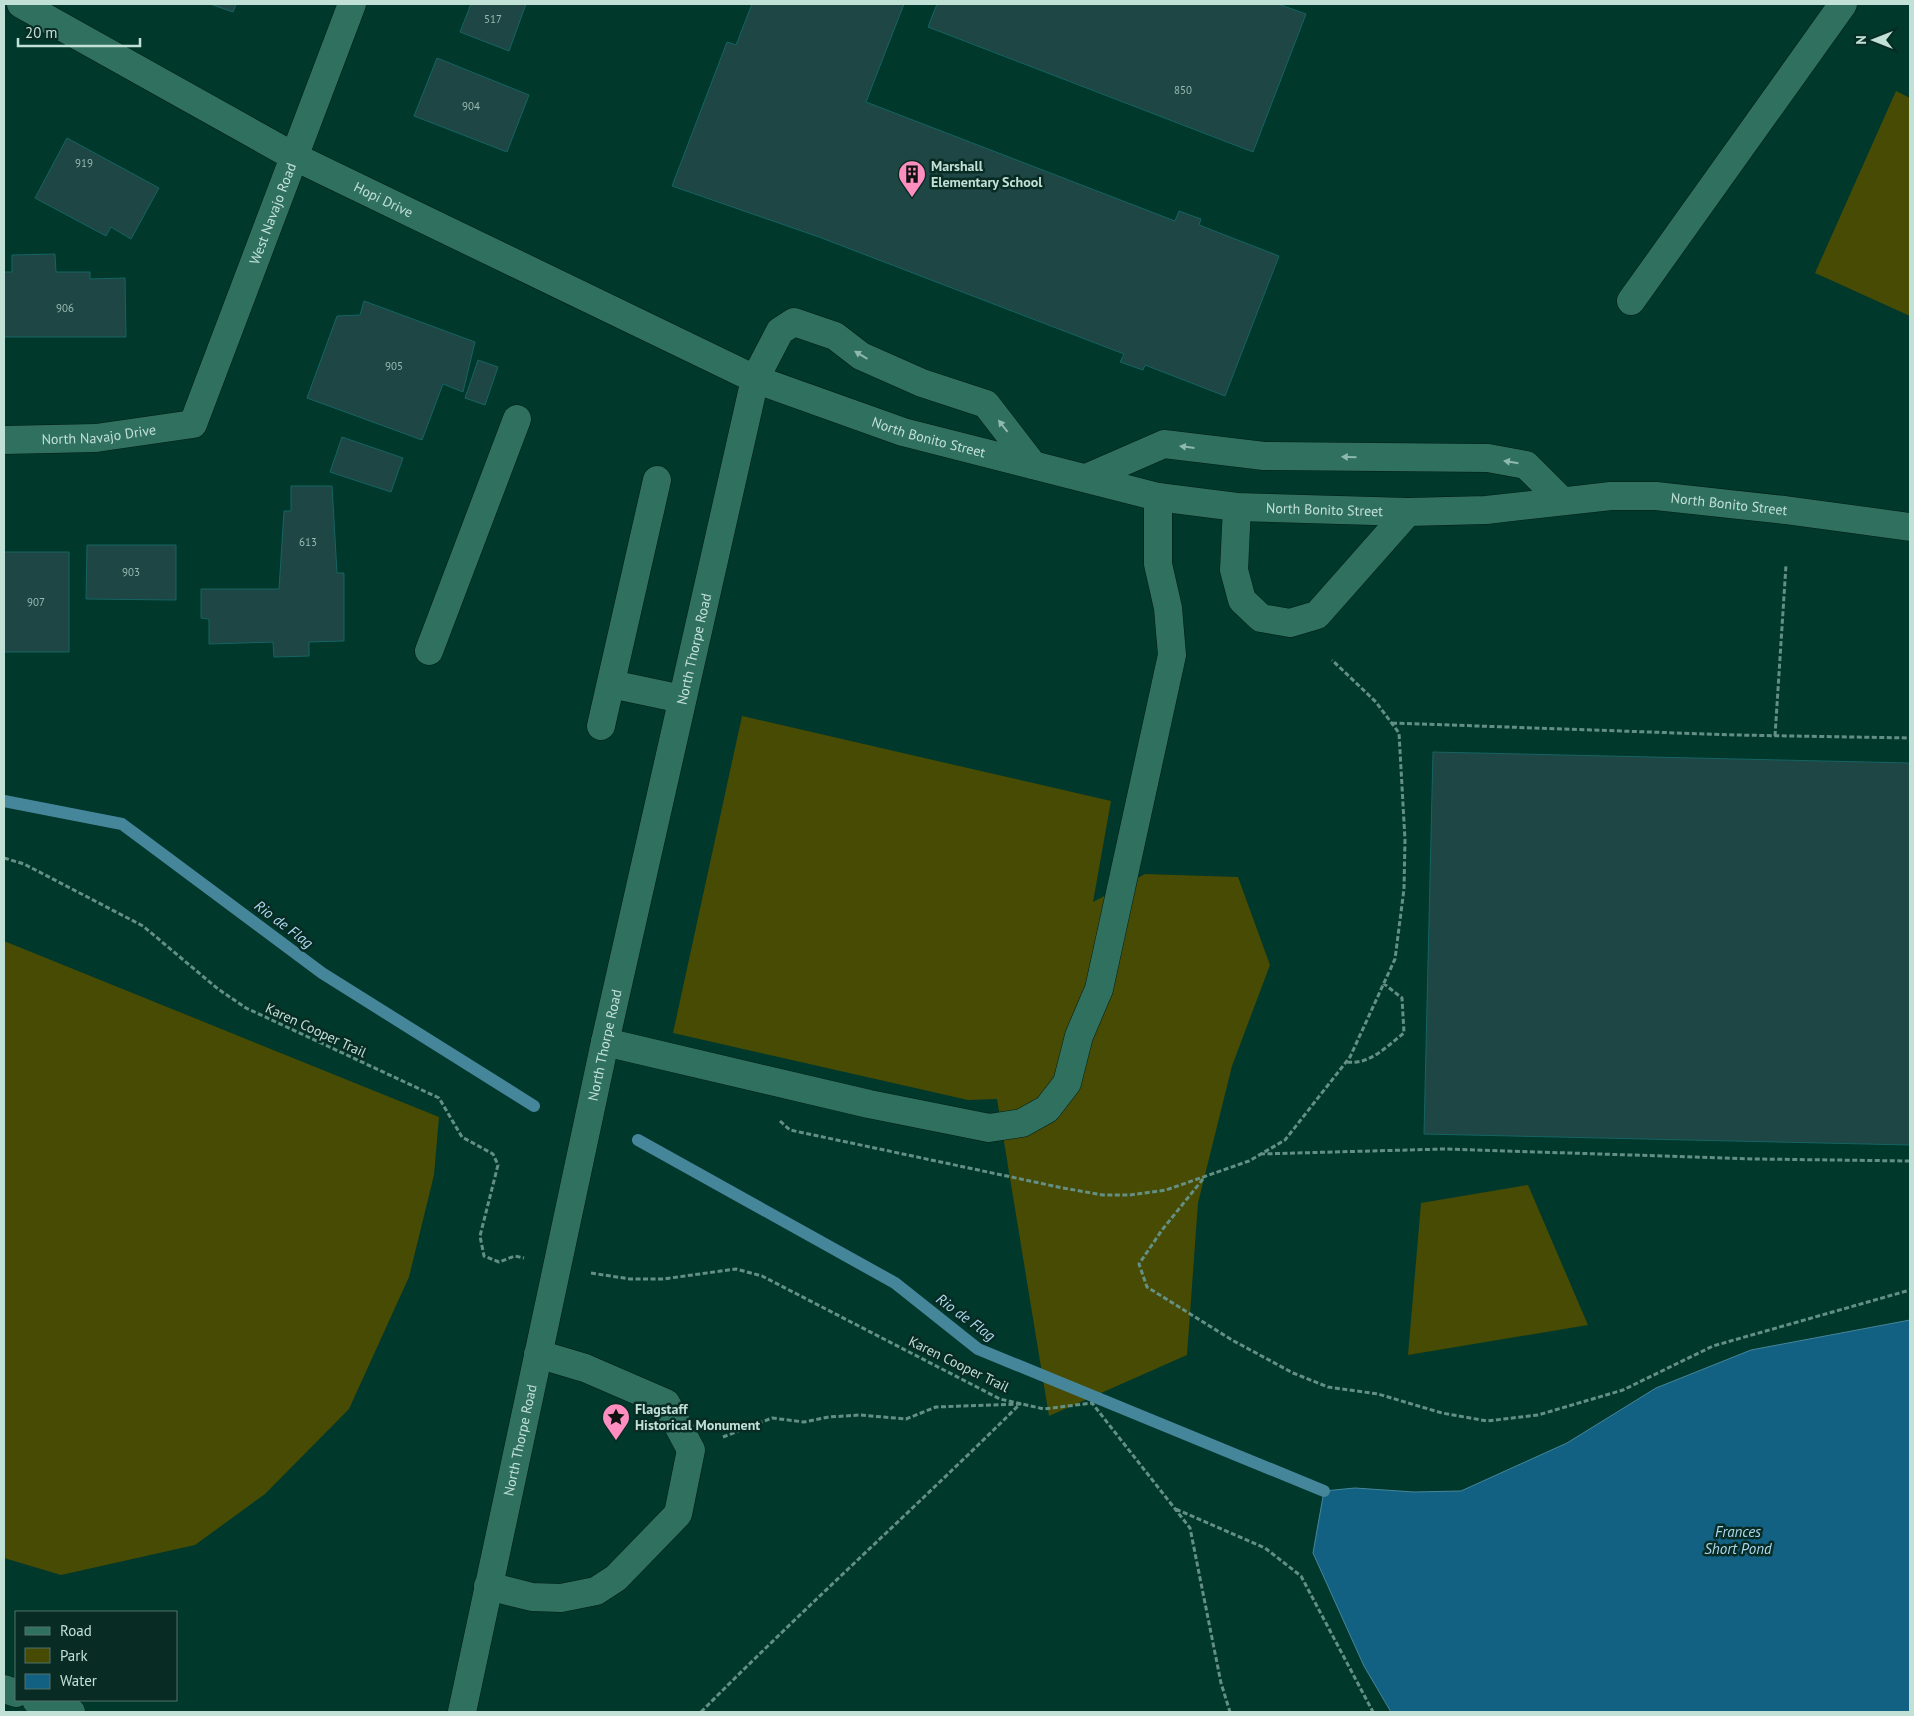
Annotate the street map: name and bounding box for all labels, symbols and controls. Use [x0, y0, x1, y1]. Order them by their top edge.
house number: 517 [484, 12, 502, 26]
scale bar [18, 15, 140, 47]
north arrow [1849, 15, 1899, 65]
text: 20 m [25, 23, 58, 42]
text: N [1852, 35, 1870, 45]
house number: 850 [1174, 83, 1192, 97]
house number: 904 [462, 99, 480, 113]
house number: 919 [75, 156, 93, 170]
place label: Marshall Elementary School [931, 157, 1043, 191]
building icon: Marshall Elementary School [897, 159, 927, 198]
street label: West Navajo Road [245, 160, 300, 267]
street label: Hopi Drive [351, 178, 416, 222]
house number: 906 [56, 301, 74, 315]
one-way arrow [855, 351, 868, 360]
house number: 905 [385, 359, 403, 373]
street label: North Bonito Street [870, 413, 988, 462]
street label: North Navajo Drive [41, 420, 157, 448]
one-way arrow [998, 420, 1009, 433]
one-way arrow [1179, 443, 1195, 451]
one-way arrow [1341, 453, 1357, 461]
one-way arrow [1503, 458, 1519, 466]
street label: North Bonito Street [1670, 489, 1789, 519]
street label: North Bonito Street [1266, 499, 1383, 520]
house number: 613 [299, 535, 317, 549]
house number: 903 [122, 565, 140, 579]
street label: North Thorpe Road [673, 592, 715, 706]
house number: 907 [27, 595, 45, 609]
water label: Rio de Flag [251, 896, 317, 952]
street label: North Thorpe Road [584, 988, 626, 1103]
street label: Karen Cooper Trail [263, 999, 369, 1061]
water label: Rio de Flag [933, 1289, 1000, 1345]
street label: Karen Cooper Trail [906, 1332, 1012, 1396]
street label: North Thorpe Road [499, 1383, 541, 1498]
place label: Flagstaff Historical Monument [635, 1400, 760, 1434]
place icon: Flagstaff Historical Monument [601, 1402, 631, 1441]
water label: Frances Short Pond [1704, 1522, 1772, 1558]
legend [15, 1611, 178, 1701]
text: Road [60, 1621, 92, 1640]
text: Park [60, 1646, 88, 1665]
text: Water [60, 1671, 97, 1690]

